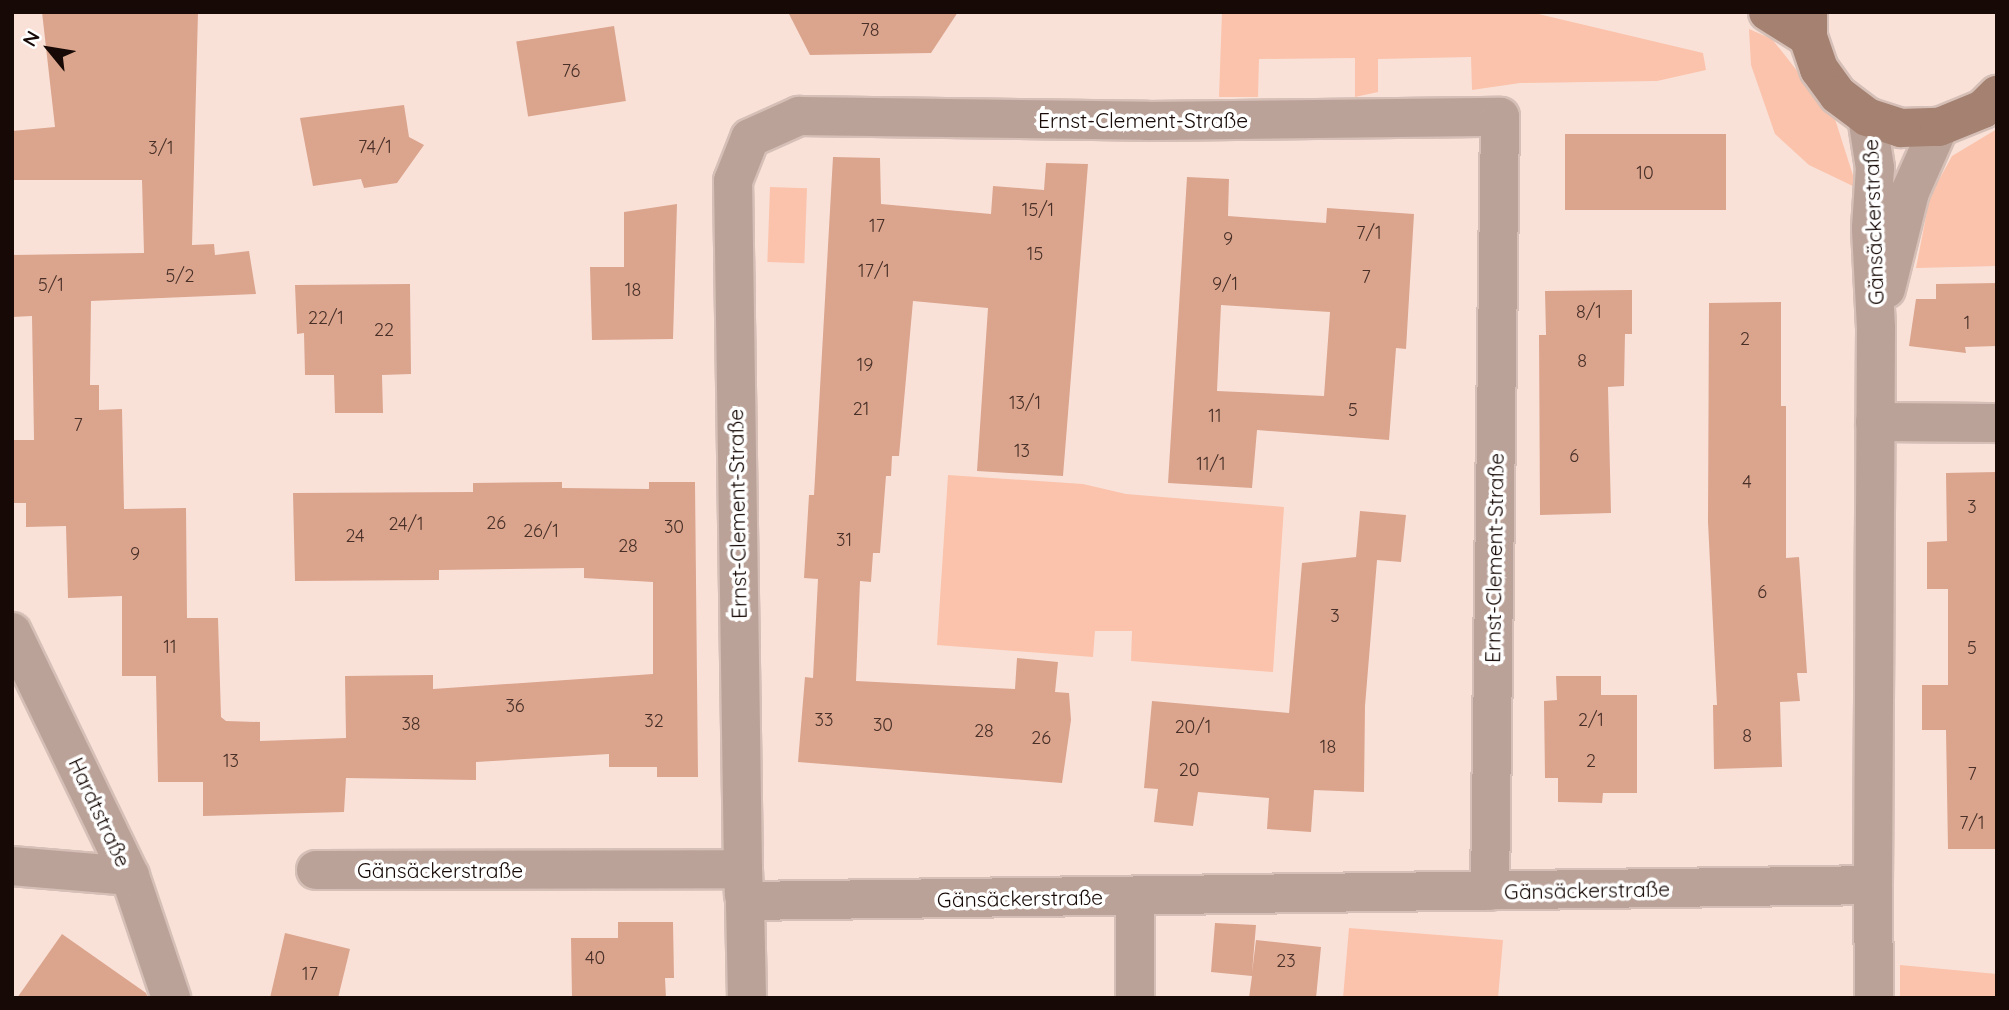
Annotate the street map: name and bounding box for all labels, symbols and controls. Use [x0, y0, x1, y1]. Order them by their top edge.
north arrow [14, 14, 84, 84]
house number: 78 [861, 19, 879, 41]
text: N [17, 26, 45, 51]
house number: 76 [562, 60, 580, 82]
street label: Ernst-Clement-Straße [1038, 107, 1248, 133]
house number: 74/1 [358, 136, 392, 158]
house number: 3/1 [148, 137, 174, 159]
street label: Gänsäckerstraße [1858, 139, 1888, 305]
house number: 10 [1636, 162, 1654, 184]
house number: 15/1 [1022, 199, 1054, 221]
house number: 17 [869, 215, 885, 237]
house number: 7/1 [1356, 222, 1382, 244]
house number: 9 [1223, 228, 1233, 250]
house number: 15 [1027, 243, 1043, 265]
house number: 17/1 [858, 260, 890, 282]
house number: 5/2 [165, 265, 195, 287]
house number: 7 [1361, 266, 1371, 288]
house number: 9/1 [1212, 273, 1238, 295]
house number: 5/1 [38, 274, 64, 296]
house number: 18 [625, 279, 641, 301]
house number: 8/1 [1576, 301, 1602, 323]
house number: 22/1 [308, 307, 344, 329]
house number: 1 [1964, 312, 1970, 334]
house number: 22 [374, 319, 394, 341]
house number: 2 [1740, 328, 1750, 350]
house number: 8 [1577, 350, 1587, 372]
house number: 19 [857, 354, 873, 376]
house number: 13/1 [1009, 392, 1041, 414]
house number: 21 [853, 398, 869, 420]
house number: 5 [1348, 399, 1358, 421]
house number: 11 [1208, 405, 1222, 427]
street label: Ernst-Clement-Straße [723, 409, 751, 619]
house number: 7 [73, 414, 83, 436]
house number: 13 [1014, 440, 1030, 462]
house number: 6 [1569, 445, 1579, 467]
house number: 11/1 [1196, 453, 1226, 475]
street label: Ernst-Clement-Straße [1480, 453, 1508, 663]
house number: 4 [1742, 471, 1752, 493]
house number: 3 [1967, 496, 1977, 518]
house number: 26 [486, 512, 506, 534]
house number: 24/1 [388, 513, 424, 535]
house number: 30 [664, 516, 684, 538]
house number: 26/1 [523, 520, 559, 542]
house number: 24 [345, 525, 365, 547]
house number: 31 [836, 529, 852, 551]
house number: 28 [618, 535, 638, 557]
house number: 9 [130, 543, 140, 565]
house number: 6 [1757, 581, 1767, 603]
house number: 3 [1330, 605, 1340, 627]
house number: 11 [163, 636, 177, 658]
house number: 5 [1967, 637, 1977, 659]
house number: 36 [505, 695, 525, 717]
house number: 33 [815, 709, 833, 731]
house number: 2/1 [1578, 709, 1604, 731]
house number: 32 [644, 710, 664, 732]
house number: 38 [401, 713, 421, 735]
house number: 30 [873, 714, 893, 736]
house number: 20/1 [1175, 716, 1211, 738]
house number: 28 [974, 720, 994, 742]
house number: 8 [1742, 725, 1752, 747]
house number: 26 [1031, 727, 1051, 749]
house number: 18 [1320, 736, 1336, 758]
house number: 13 [223, 750, 239, 772]
house number: 2 [1586, 750, 1596, 772]
street label: Hardtstraße [64, 753, 136, 871]
house number: 20 [1179, 759, 1199, 781]
house number: 7 [1967, 763, 1977, 785]
house number: 7/1 [1959, 812, 1985, 834]
street label: Gänsäckerstraße [357, 857, 523, 883]
street label: Gänsäckerstraße [1504, 876, 1670, 904]
street label: Gänsäckerstraße [937, 884, 1103, 912]
house number: 40 [585, 947, 605, 969]
house number: 23 [1276, 950, 1296, 972]
house number: 17 [302, 963, 318, 985]

